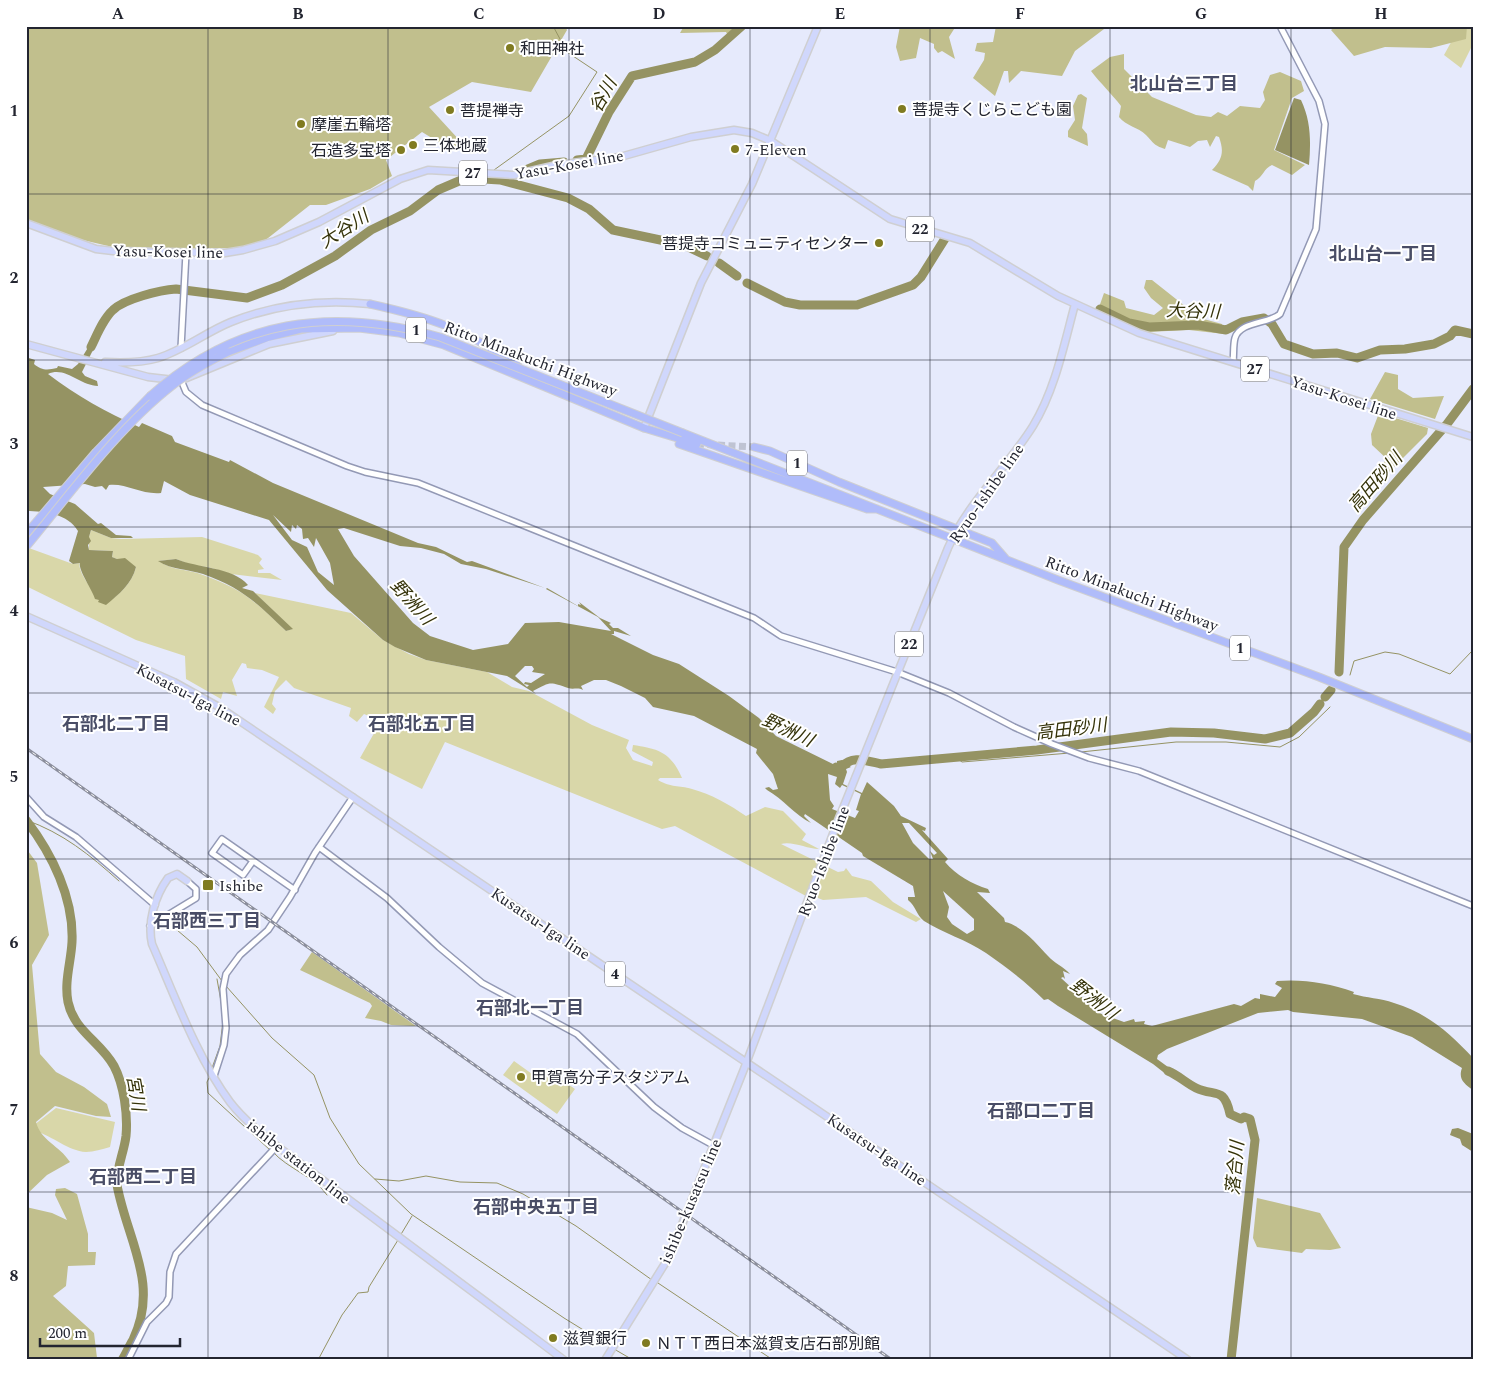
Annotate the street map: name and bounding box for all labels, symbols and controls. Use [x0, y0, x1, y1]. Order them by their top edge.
text: A [112, 2, 125, 26]
text: B [292, 2, 304, 26]
text: C [473, 2, 485, 26]
text: D [653, 2, 666, 26]
text: E [835, 2, 845, 26]
text: F [1015, 2, 1025, 26]
text: G [1195, 2, 1207, 26]
text: H [1374, 2, 1388, 26]
place label: 和田神社 [520, 37, 584, 61]
marker: 和田神社 [504, 42, 516, 54]
water label: 谷川 [583, 71, 625, 118]
district label: 北山台三丁目 [1130, 71, 1238, 98]
place label: 菩提寺くじらこども園 [912, 98, 1072, 122]
text: 1 [10, 99, 18, 123]
place label: 菩提禅寺 [460, 99, 524, 123]
marker: 菩提寺くじらこども園 [896, 103, 908, 115]
marker: 菩提禅寺 [444, 104, 456, 116]
place label: 摩崖五輪塔 [311, 113, 391, 137]
marker: 摩崖五輪塔 [295, 118, 307, 130]
place label: 三体地蔵 [423, 134, 487, 158]
place label: 7-Eleven [745, 138, 807, 162]
place label: 石造多宝塔 [311, 139, 391, 163]
marker: 三体地蔵 [407, 139, 419, 151]
marker: 7-Eleven [729, 143, 741, 155]
marker: 石造多宝塔 [395, 144, 407, 156]
street label: Yasu-Kosei line [513, 144, 626, 186]
road number: 27 [459, 160, 487, 186]
water label: 大谷川 [314, 203, 376, 255]
road number: 22 [906, 216, 934, 242]
place label: 菩提寺コミュニティセンター [662, 232, 869, 256]
marker: 菩提寺コミュニティセンター [873, 237, 885, 249]
street label: Yasu-Kosei line [113, 239, 223, 265]
district label: 北山台一丁目 [1329, 241, 1437, 268]
text: 2 [10, 266, 19, 290]
water label: 大谷川 [1166, 297, 1222, 326]
street label: Ritto Minakuchi Highway [441, 315, 622, 404]
road number: 1 [406, 318, 426, 342]
road number: 27 [1241, 356, 1269, 382]
street label: Yasu-Kosei line [1288, 369, 1400, 426]
text: 3 [10, 432, 19, 456]
street label: Ryuo-Ishibe line [943, 439, 1030, 548]
water label: 高田砂川 [1342, 445, 1410, 518]
road number: 1 [787, 450, 807, 476]
street label: Ritto Minakuchi Highway [1042, 550, 1223, 639]
water label: 野洲川 [384, 573, 441, 633]
text: 4 [10, 599, 19, 623]
road number: 22 [895, 632, 923, 656]
road number: 1 [1230, 636, 1250, 660]
street label: Kusatsu-Iga line [132, 657, 245, 733]
water label: 野洲川 [758, 707, 820, 755]
district label: 石部北二丁目 [62, 711, 170, 738]
district label: 石部北五丁目 [368, 711, 476, 738]
water label: 高田砂川 [1034, 711, 1110, 747]
text: 5 [10, 765, 18, 789]
street label: Ryuo-Ishibe line [792, 802, 856, 920]
place label: Ishibe [219, 874, 263, 898]
marker: Ishibe [201, 878, 215, 892]
street label: Kusatsu-Iga line [486, 882, 595, 966]
district label: 石部西三丁目 [153, 908, 261, 935]
text: 6 [10, 931, 19, 955]
road number: 4 [605, 962, 625, 986]
water label: 野洲川 [1064, 972, 1125, 1028]
district label: 石部北一丁目 [476, 995, 584, 1022]
place label: 甲賀高分子スタジアム [531, 1066, 690, 1090]
marker: 甲賀高分子スタジアム [515, 1071, 527, 1083]
water label: 宮川 [119, 1073, 152, 1115]
text: 7 [10, 1098, 19, 1122]
district label: 石部口二丁目 [987, 1098, 1095, 1125]
street label: Kusatsu-Iga line [822, 1108, 931, 1192]
street label: ishibe station line [241, 1113, 356, 1210]
street label: ishibe-kusatsu line [654, 1135, 728, 1268]
water label: 落合川 [1220, 1138, 1251, 1196]
district label: 石部西二丁目 [89, 1164, 197, 1191]
district label: 石部中央五丁目 [473, 1194, 599, 1221]
text: 8 [10, 1264, 19, 1288]
scale bar [40, 1316, 180, 1348]
text: 200 m [48, 1322, 87, 1345]
place label: 滋賀銀行 [563, 1327, 627, 1351]
marker: 滋賀銀行 [547, 1332, 559, 1344]
place label: ＮＴＴ西日本滋賀支店石部別館 [656, 1332, 880, 1356]
marker: ＮＴＴ西日本滋賀支店石部別館 [640, 1337, 652, 1349]

